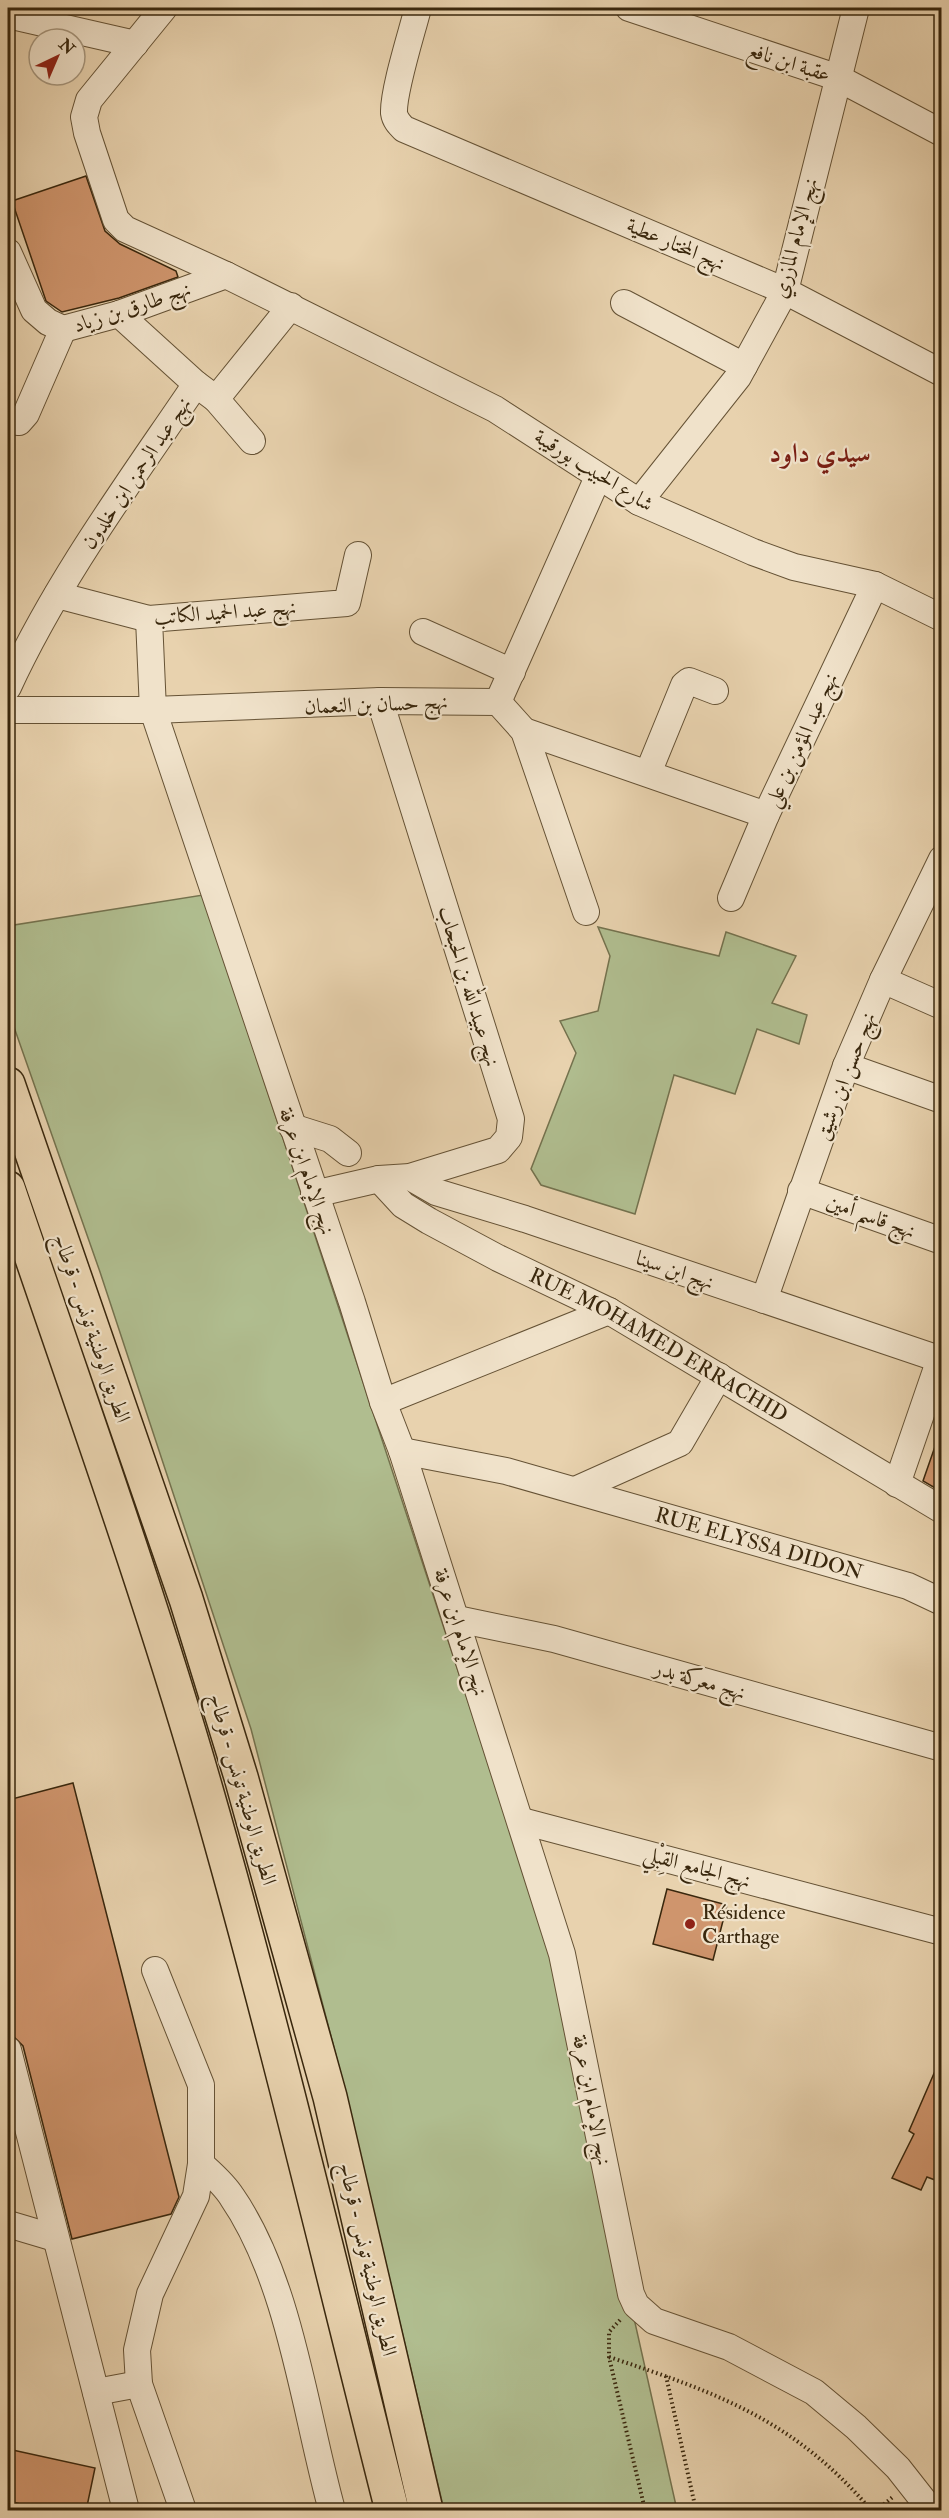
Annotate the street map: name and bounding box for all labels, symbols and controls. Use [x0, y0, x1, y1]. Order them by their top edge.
north arrow [27, 27, 87, 87]
text: N [54, 34, 79, 60]
street label: عقبة ابن نافع [742, 36, 834, 93]
street label: نهج الإمام المازري [766, 175, 829, 303]
street label: نهج المختار عطية [621, 212, 729, 282]
street label: نهج طارق بن زياد [70, 276, 196, 344]
street label: نهج عبد الرحمن ابن خلدون [75, 392, 202, 558]
street label: شارع الحبيب بورقيبة [527, 423, 659, 521]
district label: سيدي داود [769, 437, 871, 475]
street label: نهج عبد الحميد الكاتب [153, 594, 297, 636]
street label: نهج عبد المؤمن بن علي [758, 669, 850, 814]
street label: نهج حسان بن النعمان [304, 689, 448, 725]
street label: نهج عبيد الله بن الحبحاب [426, 901, 510, 1071]
street label: نهج حسن ابن رشيق [809, 1008, 887, 1146]
street label: نهج الإمام ابن عرفة [267, 1104, 341, 1240]
street label: نهج قاسم أمين [820, 1186, 920, 1252]
street label: الطريق الوطنية تونس - قرطاج [42, 1230, 137, 1428]
street label: نهج ابن سينا [631, 1245, 717, 1301]
street label: RUE MOHAMED ERRACHID [525, 1262, 793, 1429]
street label: RUE ELYSSA DIDON [652, 1501, 866, 1586]
street label: نهج الإمام ابن عرفة [422, 1565, 494, 1701]
street label: نهج معركة بدر [648, 1654, 749, 1711]
street label: الطريق الوطنية تونس - قرطاج [197, 1690, 283, 1890]
street label: نهج الجامع القِبْلي [639, 1837, 754, 1901]
place label: Résidence Carthage [702, 1899, 786, 1950]
marker: Résidence Carthage [683, 1917, 697, 1931]
street label: نهج الإمام ابن عرفة [561, 2032, 617, 2169]
street label: الطريق الوطنية تونس - قرطاج [327, 2159, 403, 2360]

